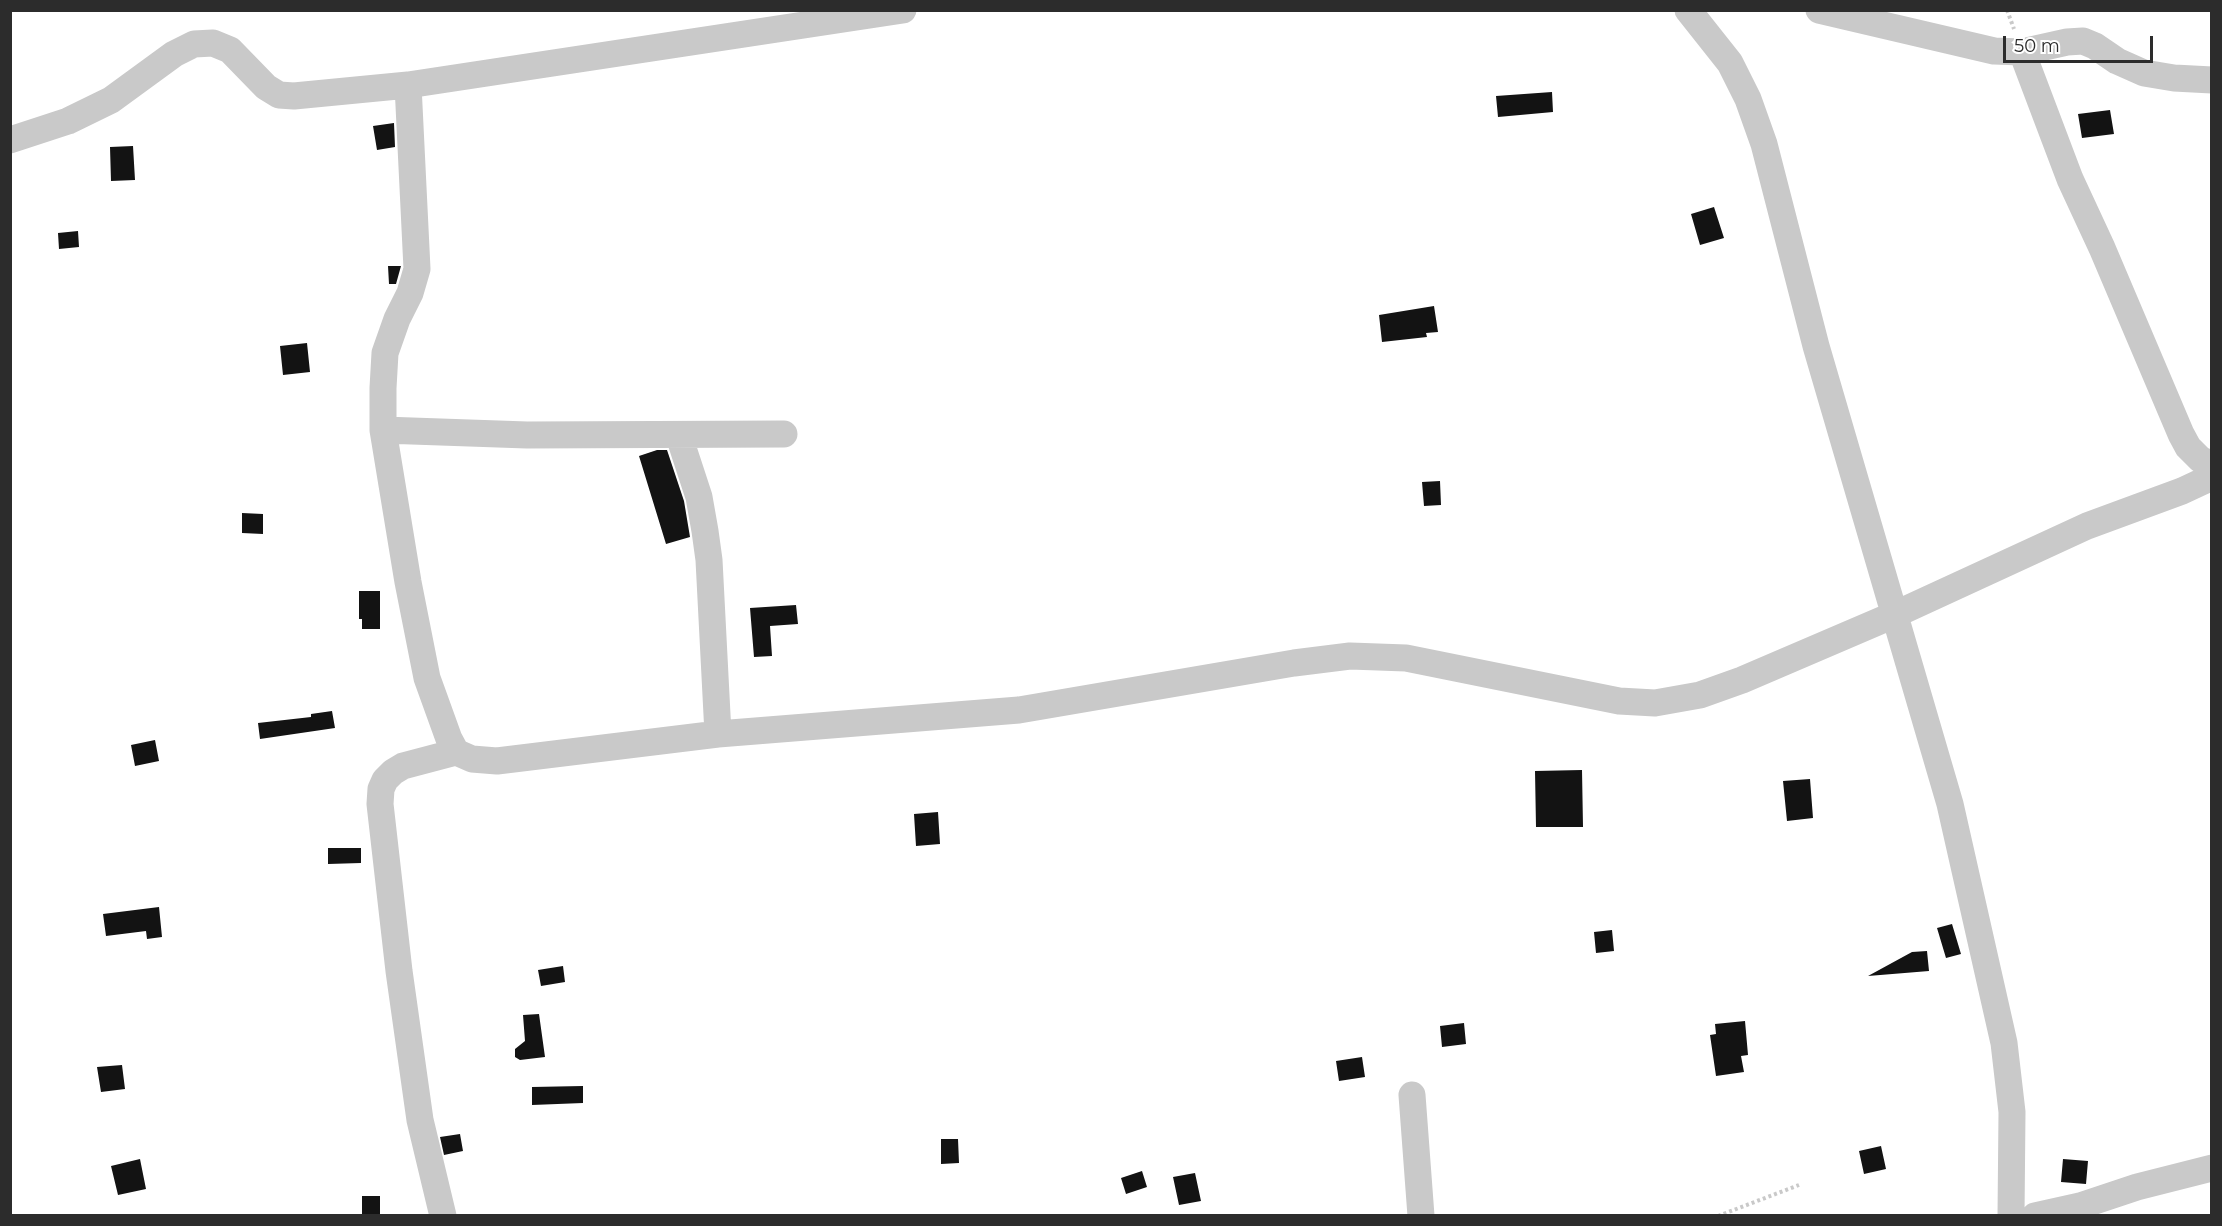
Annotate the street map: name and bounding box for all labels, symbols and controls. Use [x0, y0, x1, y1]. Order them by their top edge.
scale bar [2006, 24, 2156, 62]
text: 50 m [2014, 35, 2060, 57]

